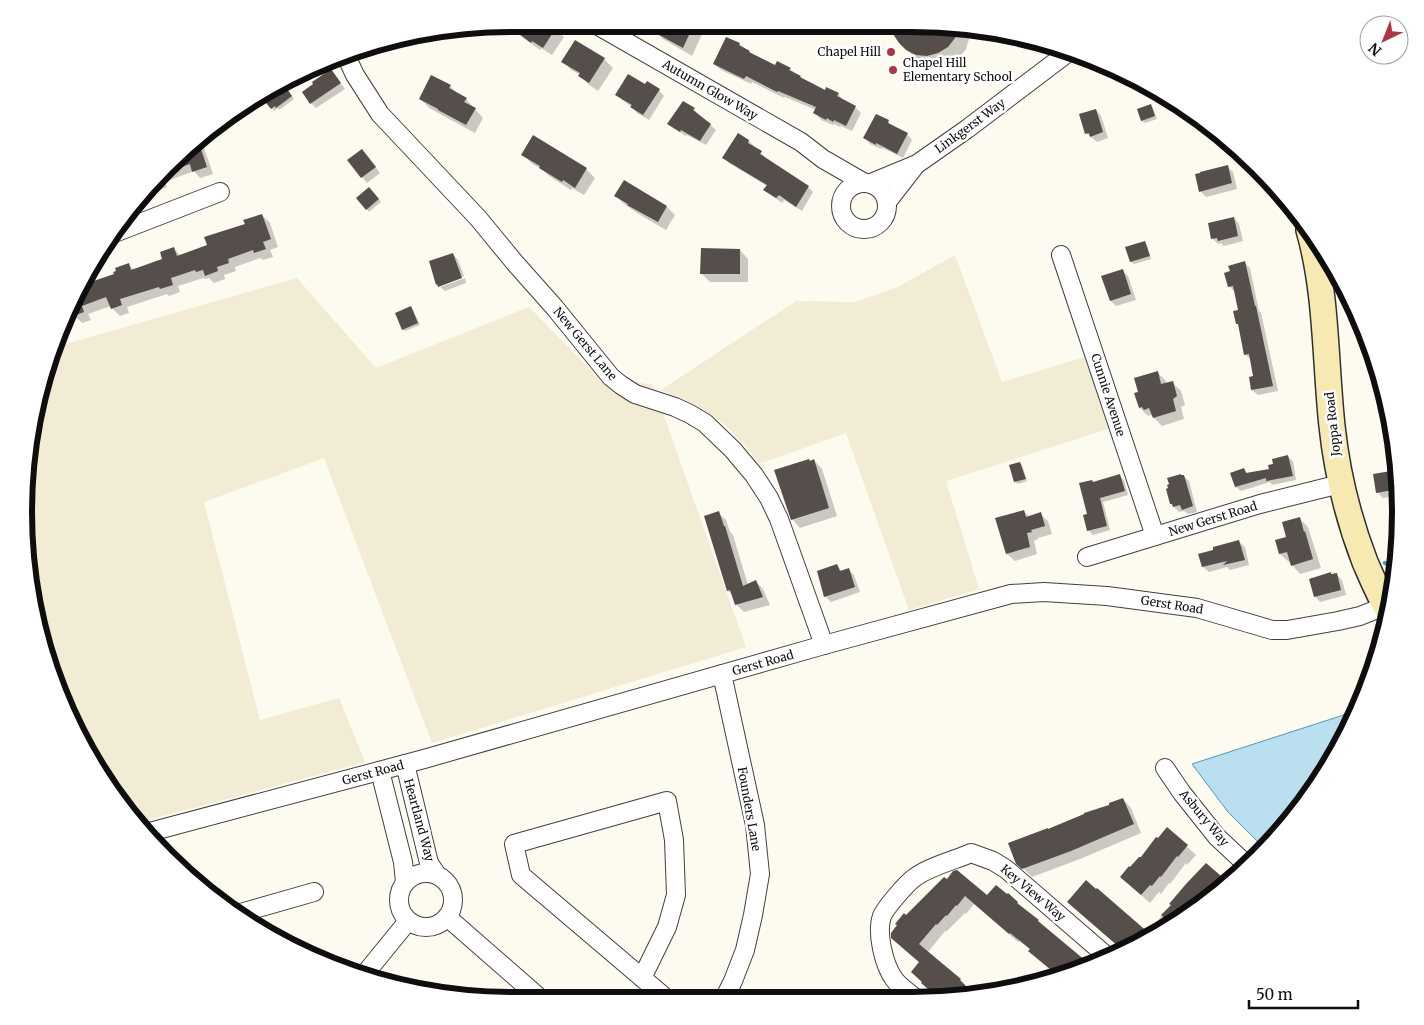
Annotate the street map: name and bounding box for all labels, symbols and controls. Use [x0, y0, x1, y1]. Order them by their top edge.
north arrow [1359, 15, 1409, 65]
text: N [1365, 39, 1385, 60]
place label: Chapel Hill [818, 44, 881, 59]
marker: Chapel Hill [885, 46, 897, 58]
place label: Chapel Hill Elementary School [903, 55, 1013, 84]
street label: Autumn Glow Way [659, 56, 761, 123]
marker: Chapel Hill Elementary School [887, 64, 899, 76]
street label: Linkgerst Way [932, 95, 1008, 156]
street label: New Gerst Lane [550, 304, 620, 383]
street label: Cunnie Avenue [1088, 352, 1129, 438]
street label: Joppa Road [1322, 391, 1343, 458]
street label: New Gerst Road [1167, 498, 1259, 539]
street label: Gerst Road [1140, 592, 1204, 617]
street label: Gerst Road [730, 647, 795, 678]
street label: Gerst Road [340, 757, 405, 788]
street label: Founders Lane [735, 766, 764, 852]
street label: Heartland Way [401, 777, 438, 863]
street label: Asbury Way [1176, 786, 1232, 849]
street label: Key View Way [998, 861, 1069, 924]
scale bar [1249, 978, 1358, 1010]
text: 50 m [1256, 985, 1293, 1004]

